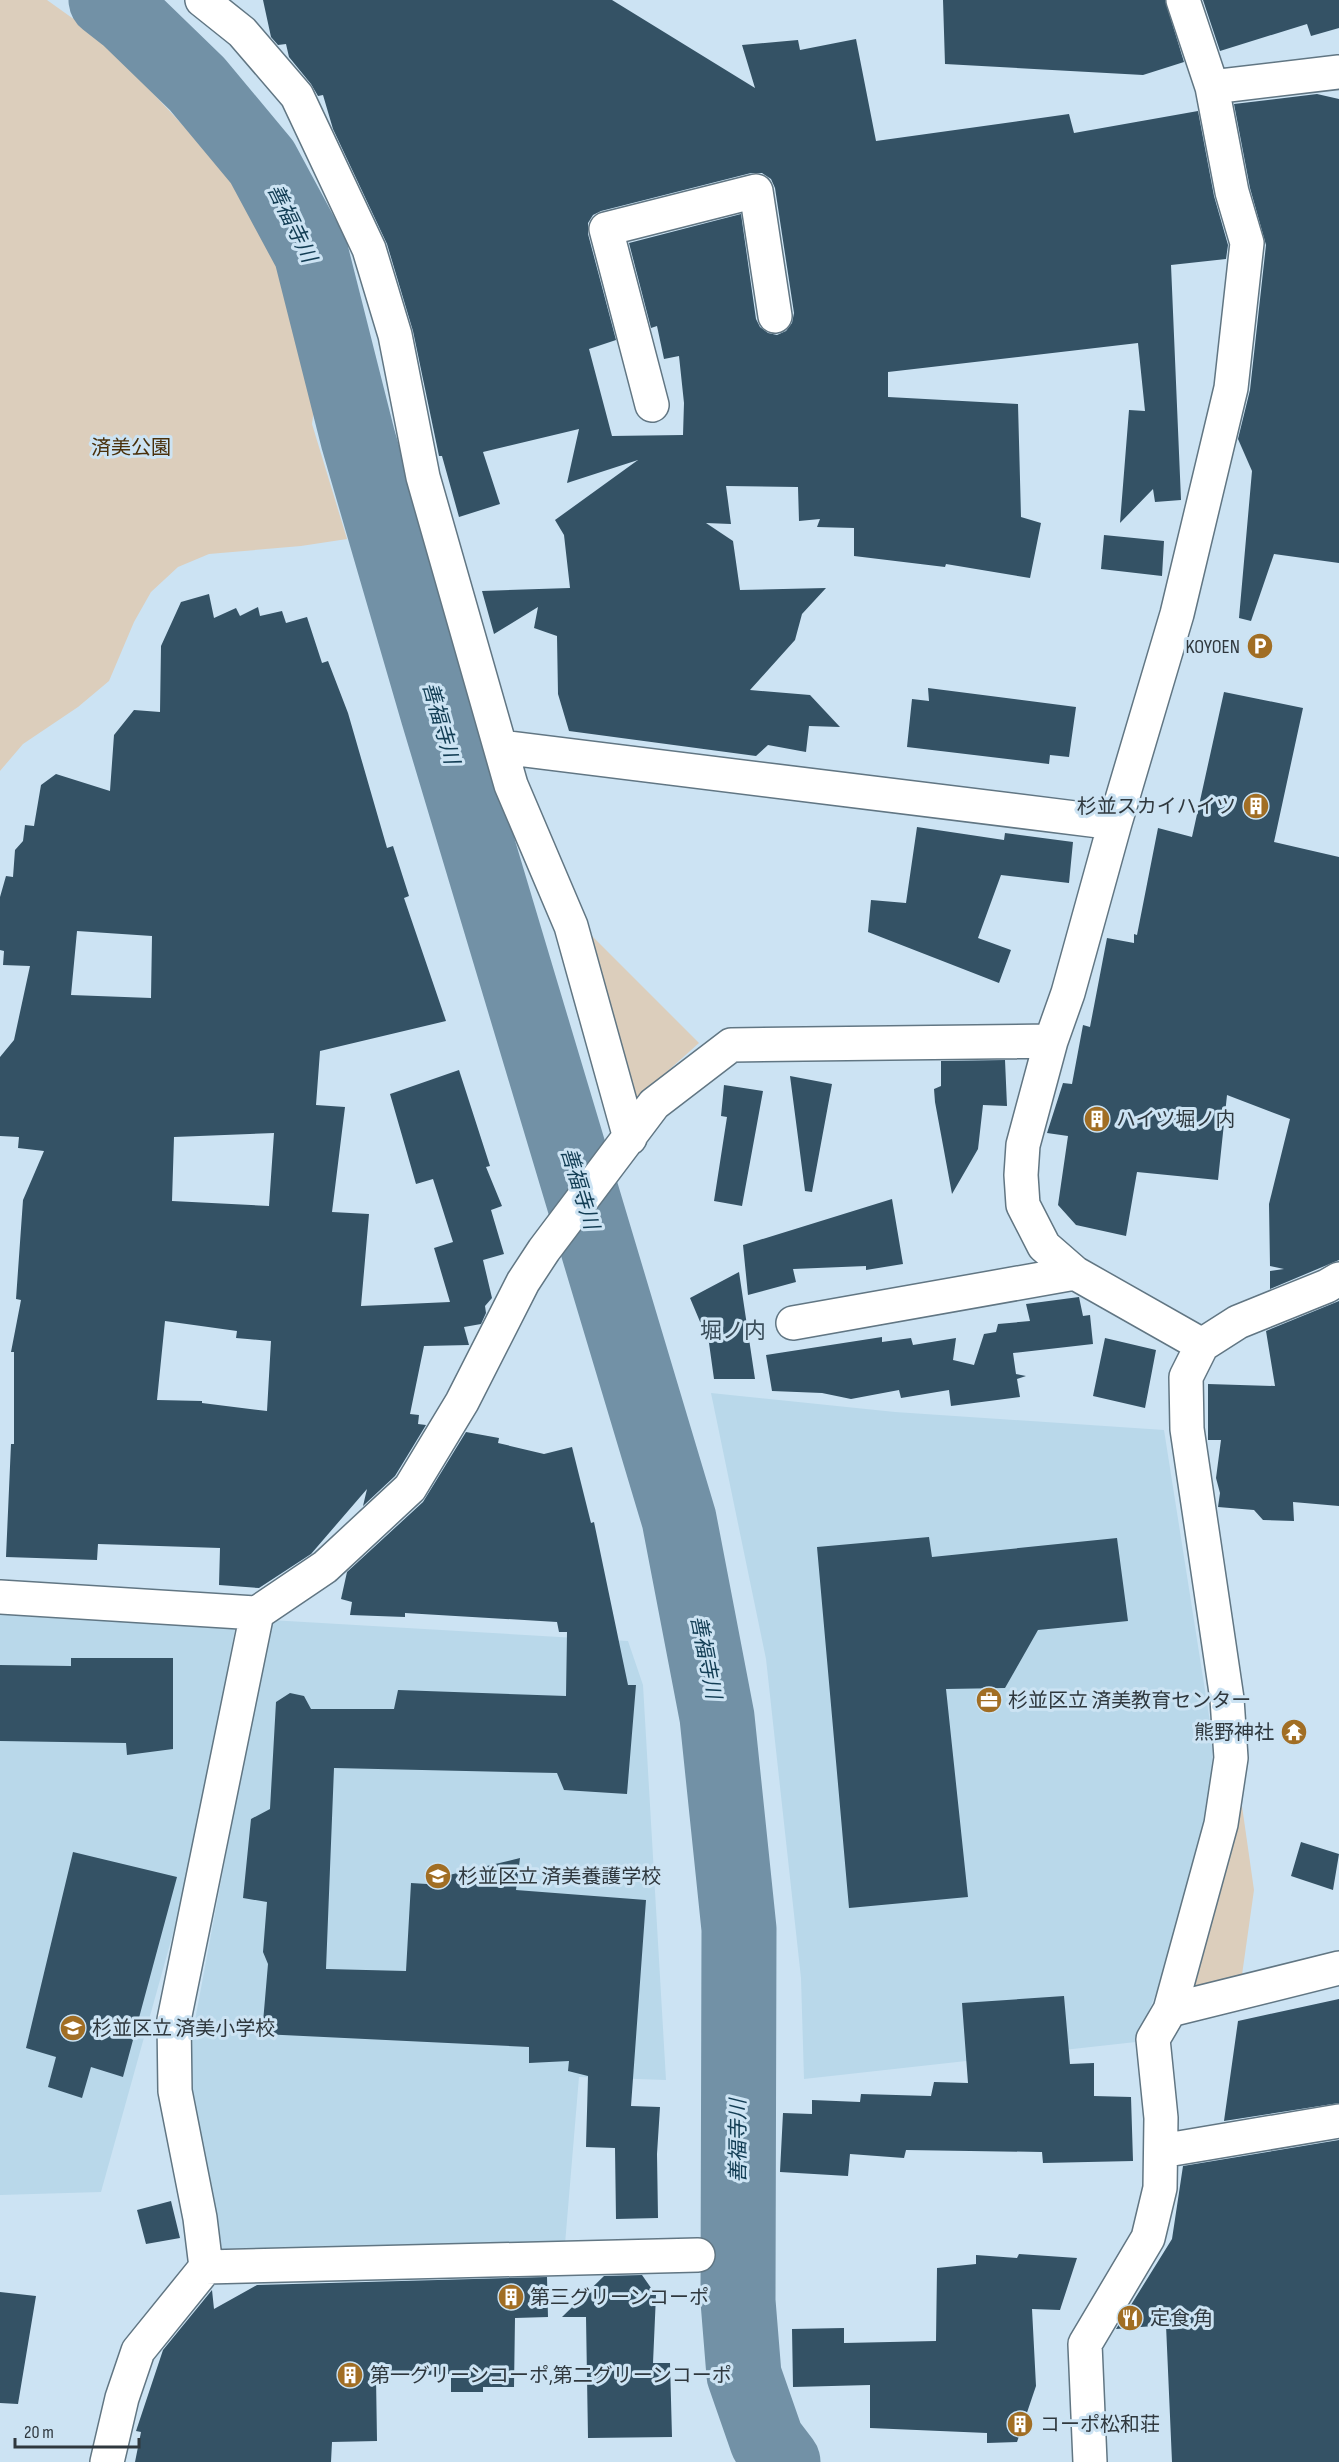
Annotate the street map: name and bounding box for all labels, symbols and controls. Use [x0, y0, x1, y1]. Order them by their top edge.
water label: 善福寺川 [262, 180, 322, 268]
park label: 済美公園 [91, 436, 171, 460]
parking icon: KOYOEN [1245, 631, 1275, 661]
place label: KOYOEN [1185, 635, 1240, 659]
water label: 善福寺川 [417, 679, 465, 769]
building icon: 杉並スカイハイツ [1241, 791, 1271, 821]
place label: 杉並スカイハイツ [1077, 795, 1236, 819]
building icon: ハイツ堀ノ内 [1082, 1104, 1112, 1134]
place label: ハイツ堀ノ内 [1116, 1108, 1236, 1132]
water label: 善福寺川 [555, 1144, 604, 1234]
district label: 堀ノ内 [700, 1318, 766, 1345]
water label: 善福寺川 [685, 1613, 726, 1703]
office icon: 杉並区立 済美教育センター [974, 1685, 1004, 1715]
place label: 杉並区立 済美教育センター [1008, 1689, 1251, 1713]
temple icon: 熊野神社 [1279, 1717, 1309, 1747]
place label: 熊野神社 [1194, 1721, 1274, 1745]
school or university icon: 杉並区立 済美養護学校 [423, 1861, 453, 1891]
place label: 杉並区立 済美養護学校 [458, 1865, 661, 1889]
school or university icon: 杉並区立 済美小学校 [58, 2013, 88, 2043]
place label: 杉並区立 済美小学校 [92, 2017, 275, 2041]
water label: 善福寺川 [726, 2097, 751, 2183]
building icon: 第三グリーンコーポ [496, 2282, 526, 2312]
place label: 第三グリーンコーポ [530, 2286, 709, 2310]
restaurant icon: 定食 角 [1115, 2303, 1145, 2333]
place label: 定食 角 [1150, 2307, 1213, 2331]
building icon: 第一グリーンコーポ,第二グリーンコーポ [335, 2360, 365, 2390]
place label: 第一グリーンコーポ,第二グリーンコーポ [370, 2364, 732, 2388]
building icon: コーポ松和荘 [1005, 2409, 1035, 2439]
scale bar [15, 2411, 140, 2449]
place label: コーポ松和荘 [1040, 2413, 1160, 2437]
text: 20 m [24, 2422, 54, 2443]

